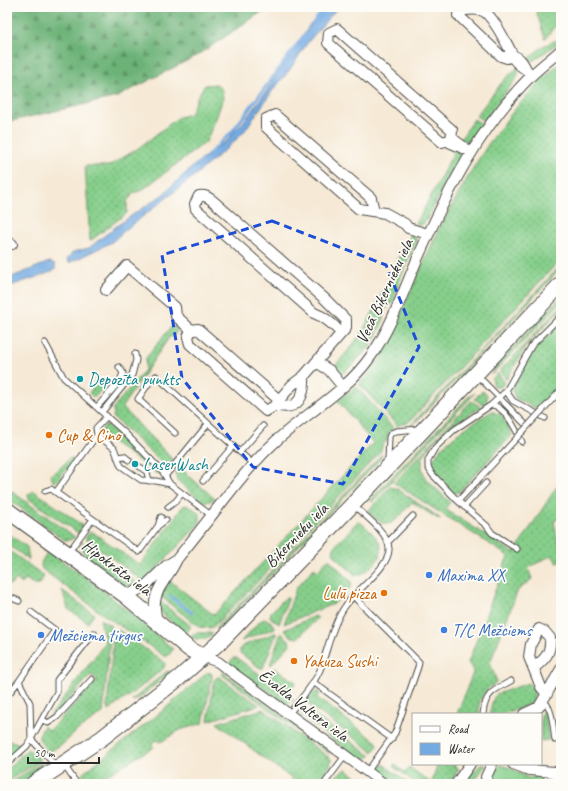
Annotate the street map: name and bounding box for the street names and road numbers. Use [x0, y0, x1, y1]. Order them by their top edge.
street label: Vecā Biķernieku iela [351, 234, 418, 347]
street label: Biķernieku iela [260, 497, 333, 572]
street label: Hipokrāta iela [78, 535, 157, 601]
street label: Ēvalda Valtera iela [255, 665, 354, 747]

